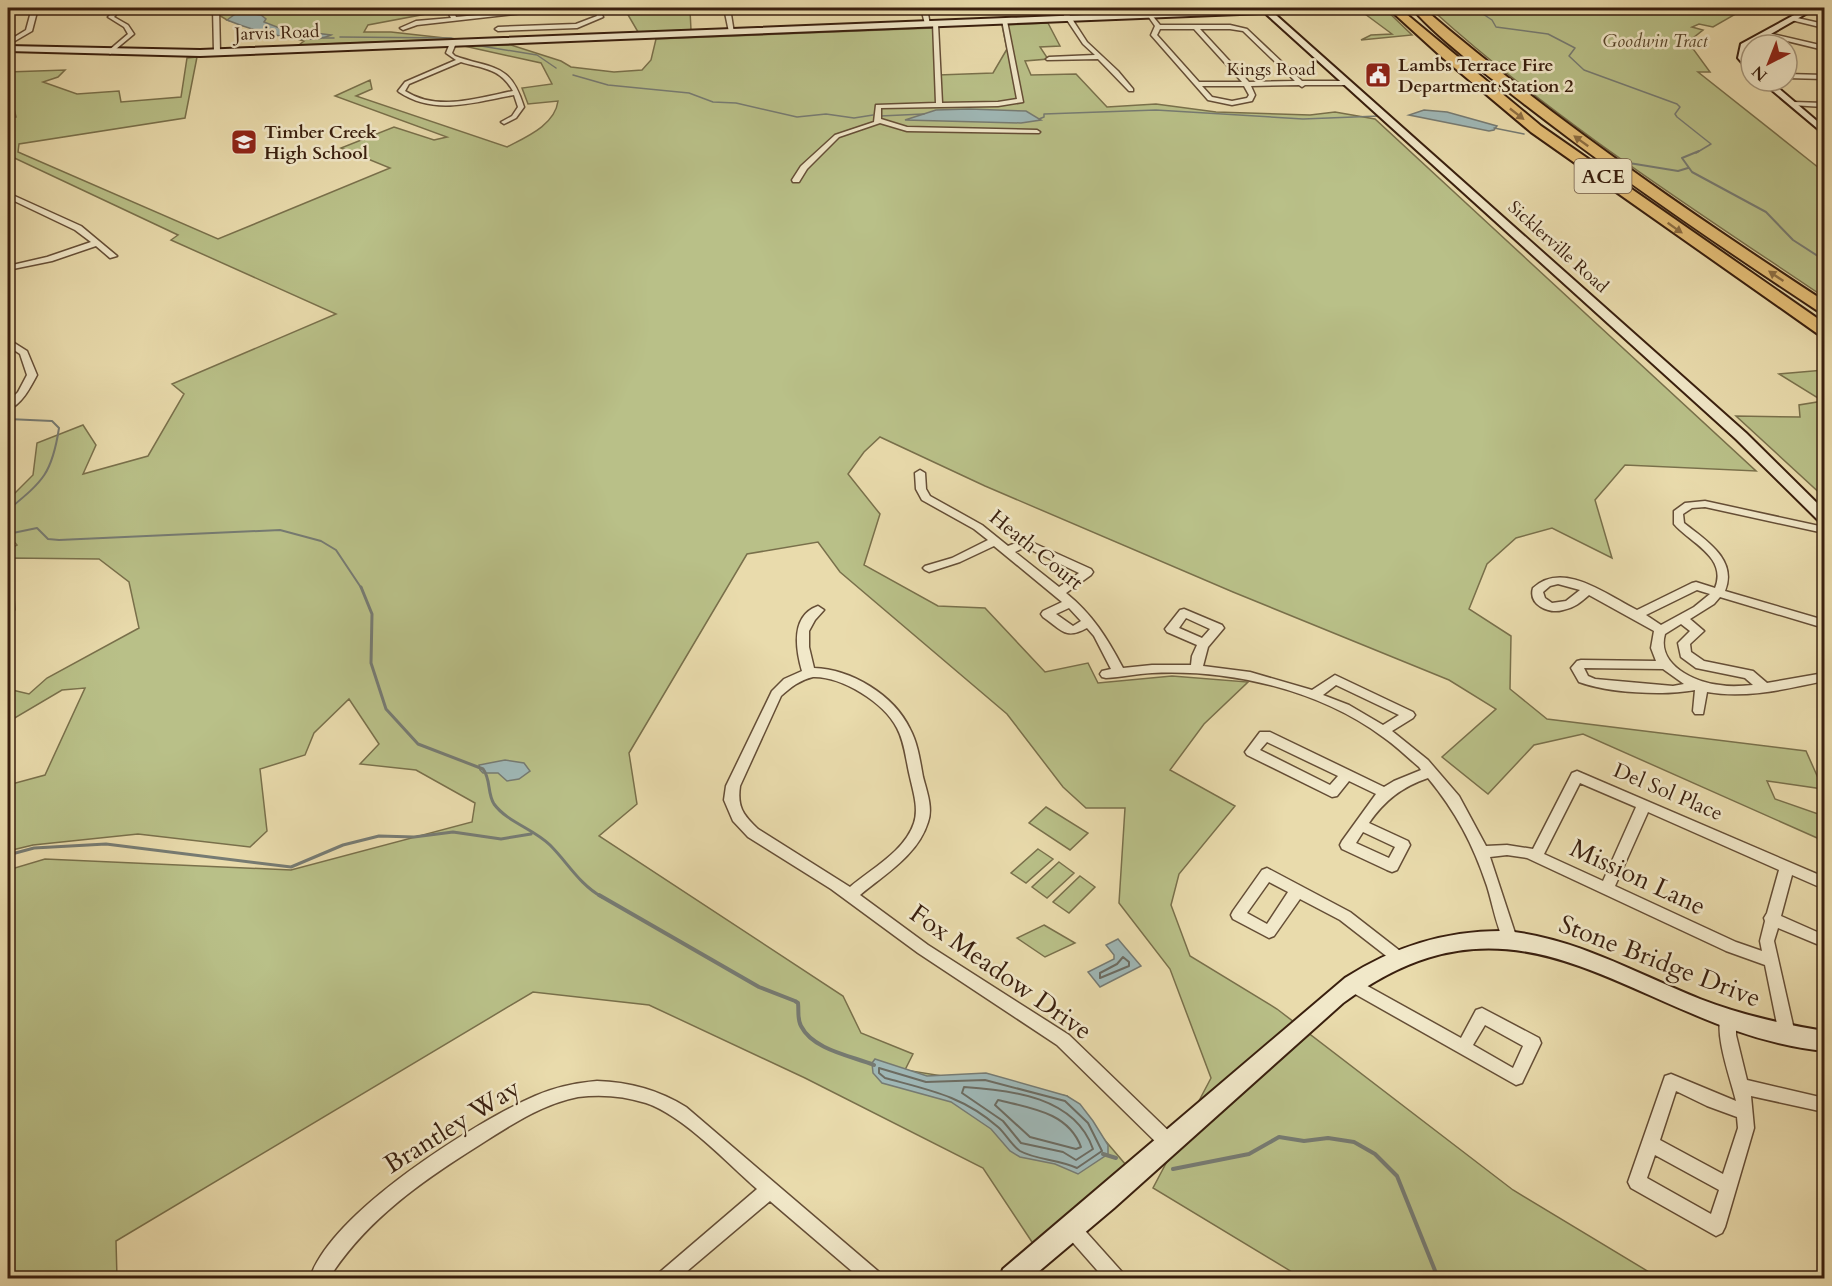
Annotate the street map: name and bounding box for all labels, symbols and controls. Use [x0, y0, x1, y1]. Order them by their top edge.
street label: Jarvis Road [231, 19, 320, 47]
park label: Goodwin Tract [1603, 29, 1708, 54]
north arrow [1739, 33, 1799, 93]
place label: Lambs Terrace Fire Department Station 2 [1398, 53, 1574, 99]
street label: Kings Road [1226, 57, 1316, 82]
public building icon: Lambs Terrace Fire Department Station 2 [1363, 60, 1393, 90]
text: N [1747, 61, 1772, 86]
one-way arrow [1509, 107, 1525, 120]
place label: Timber Creek High School [264, 120, 378, 166]
school or university icon: Timber Creek High School [229, 127, 259, 157]
one-way arrow [1573, 136, 1588, 148]
road number: ACE [1574, 159, 1632, 193]
street label: Sicklerville Road [1502, 195, 1614, 299]
one-way arrow [1667, 222, 1683, 234]
one-way arrow [1768, 271, 1784, 282]
street label: Heath Court [983, 503, 1089, 597]
street label: Del Sol Place [1609, 756, 1727, 828]
street label: Mission Lane [1565, 830, 1711, 924]
street label: Fox Meadow Drive [903, 896, 1099, 1048]
street label: Stone Bridge Drive [1554, 906, 1766, 1016]
street label: Brantley Way [377, 1070, 527, 1182]

